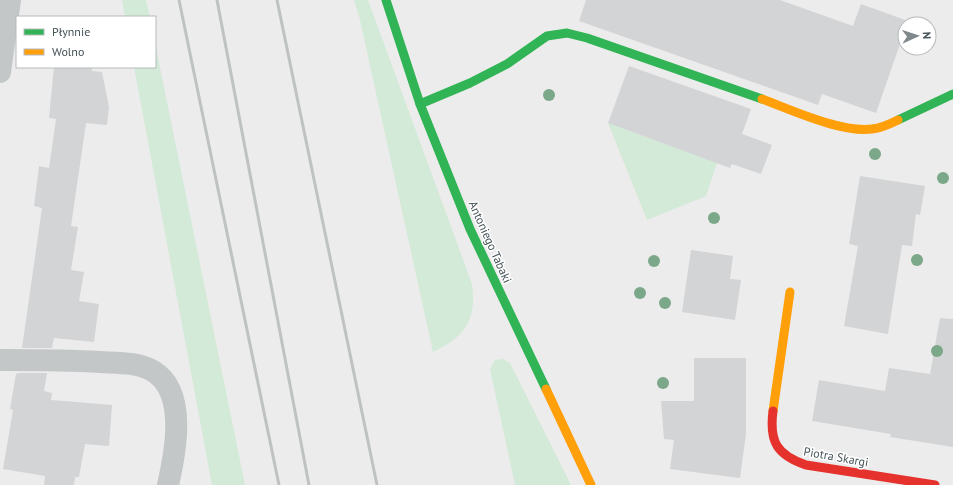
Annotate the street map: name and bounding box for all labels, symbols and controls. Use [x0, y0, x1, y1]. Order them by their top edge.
legend [16, 16, 156, 68]
north arrow [897, 16, 937, 56]
text: Płynnie [52, 24, 90, 39]
text: N [920, 31, 934, 39]
text: Wolno [52, 44, 84, 59]
street label: Antoniego Tabaki [466, 198, 515, 285]
street label: Piotra Skargi [803, 443, 870, 470]

